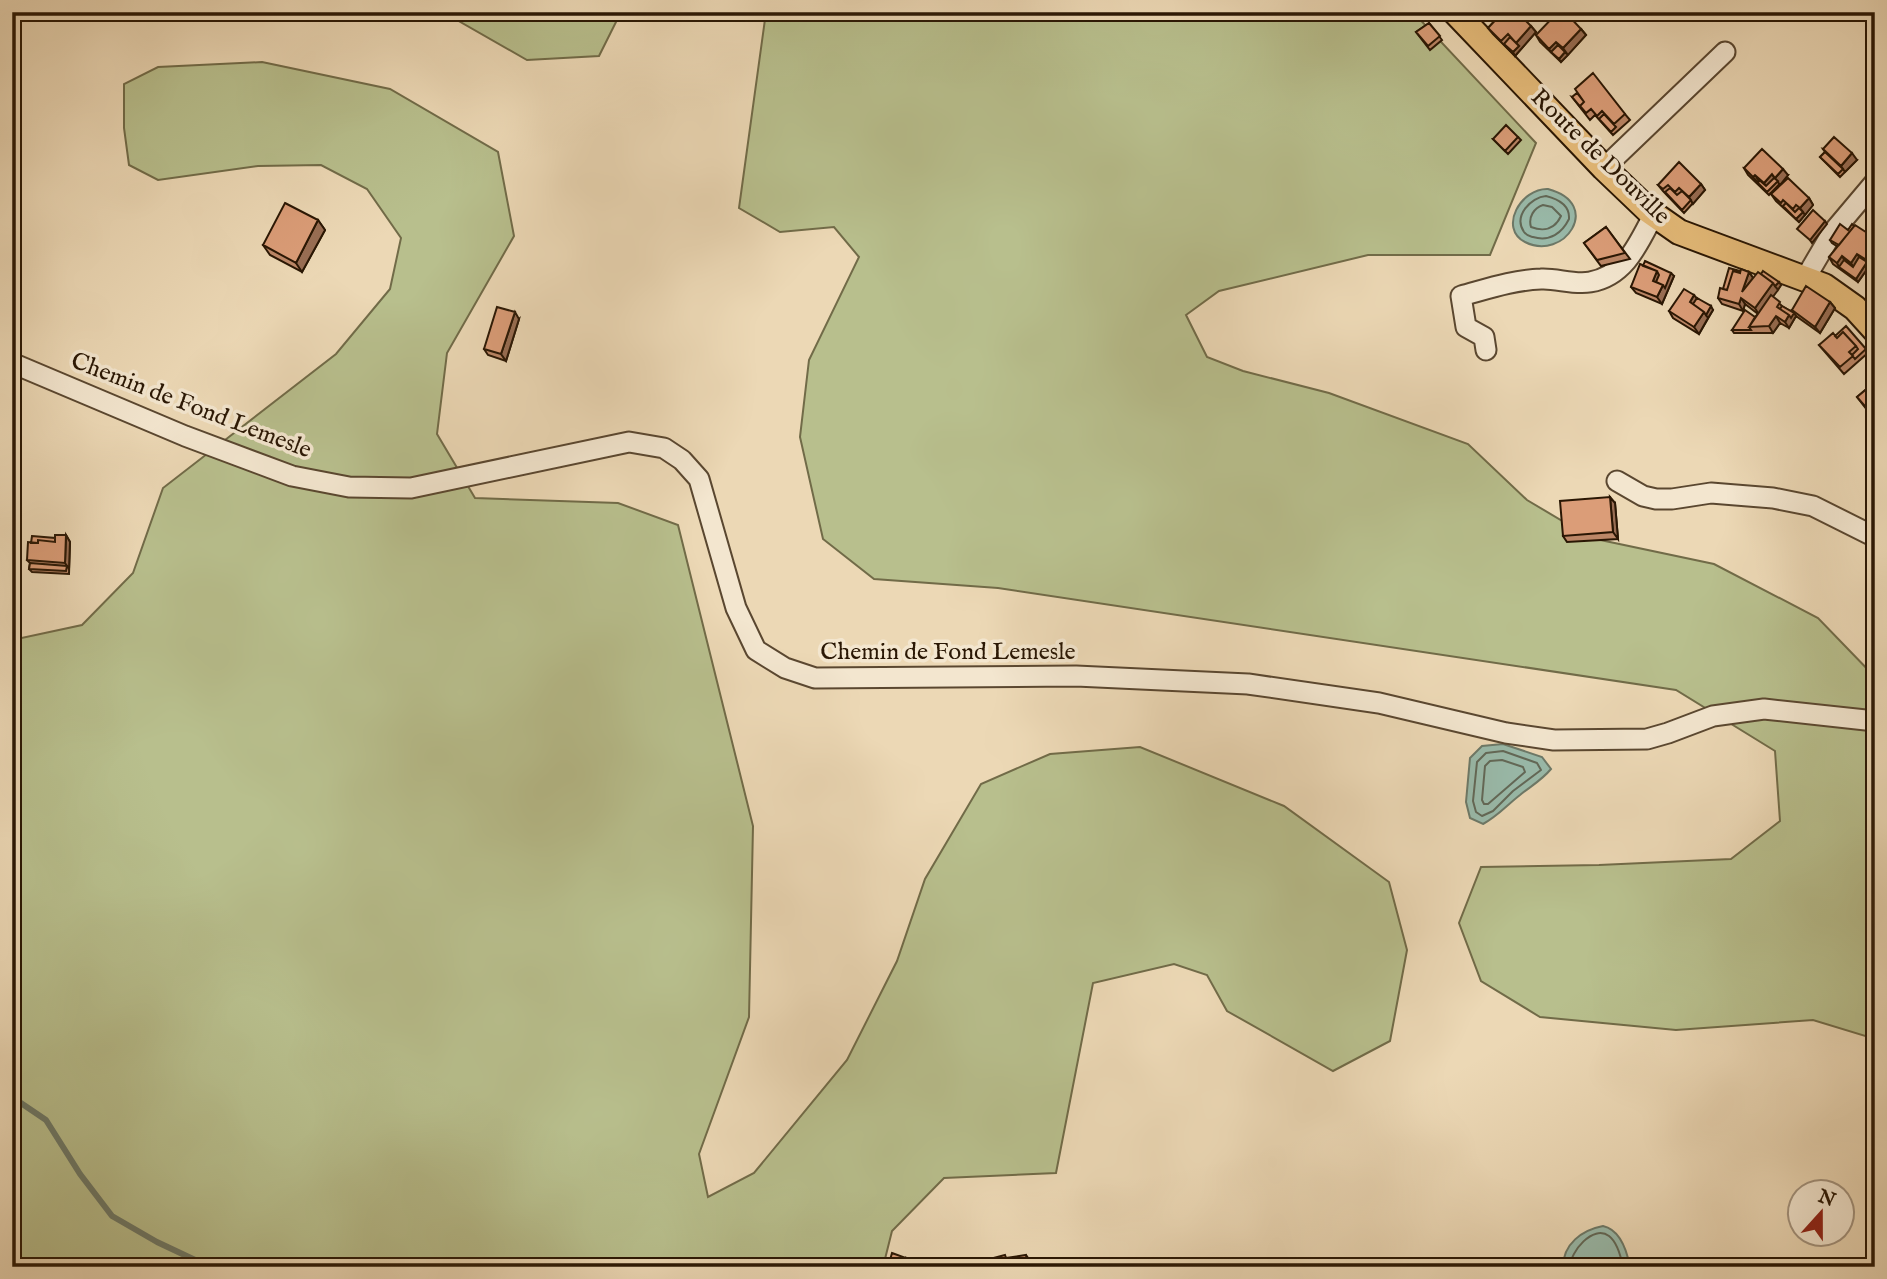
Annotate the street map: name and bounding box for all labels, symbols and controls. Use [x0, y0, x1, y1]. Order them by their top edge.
street label: Route de Douville [1524, 82, 1676, 232]
street label: Chemin de Fond Lemesle [66, 346, 316, 466]
street label: Chemin de Fond Lemesle [820, 637, 1076, 668]
north arrow [1786, 1178, 1856, 1248]
text: N [1813, 1184, 1839, 1213]

